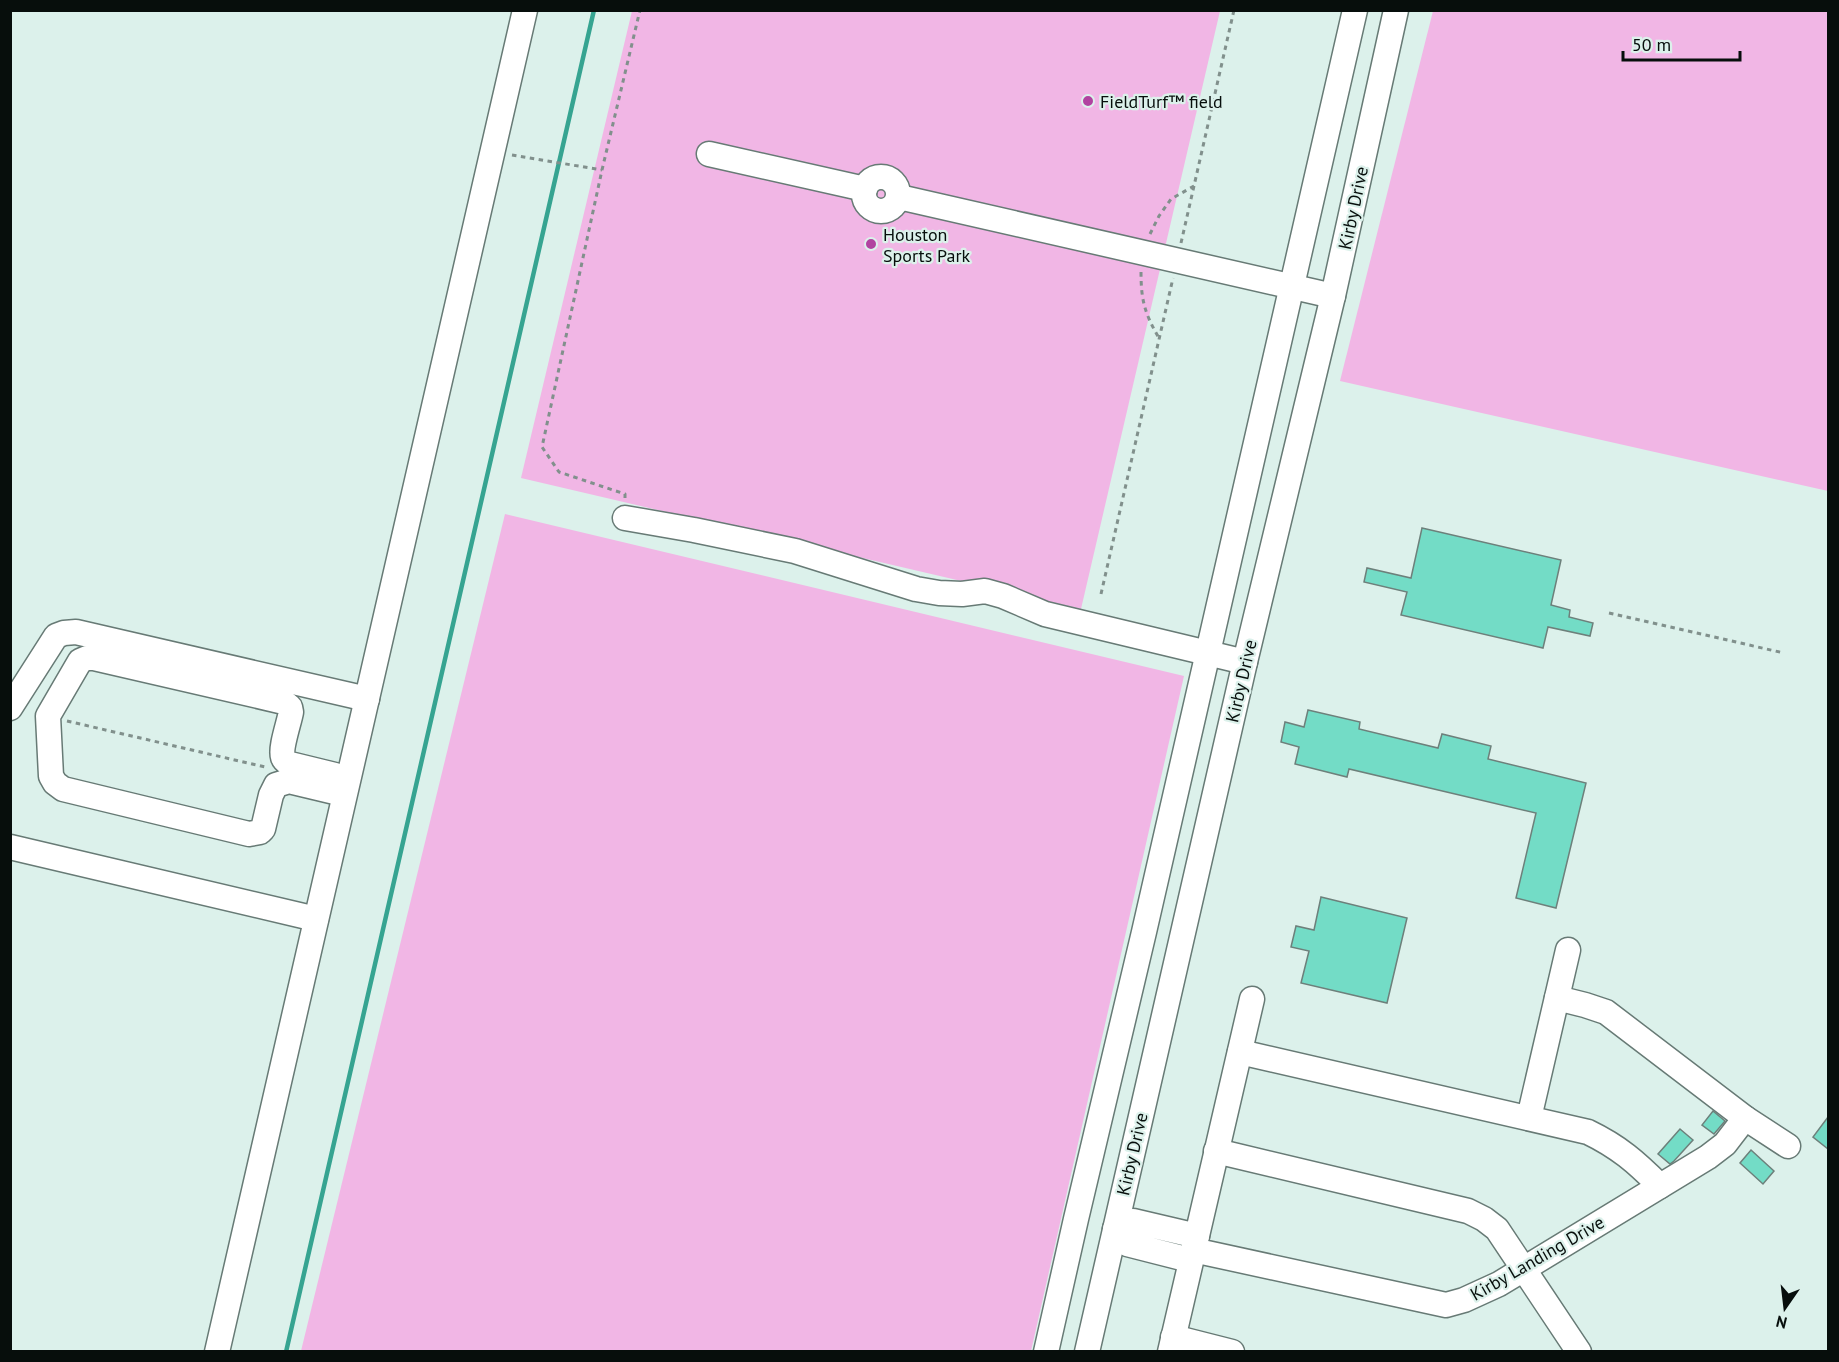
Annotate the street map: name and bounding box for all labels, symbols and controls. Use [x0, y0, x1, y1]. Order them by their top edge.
scale bar [1623, 24, 1740, 62]
text: 50 m [1632, 33, 1671, 56]
place label: FieldTurf™ field [1100, 90, 1223, 113]
marker: FieldTurf™ field [1081, 94, 1095, 108]
street label: Kirby Drive [1333, 164, 1373, 252]
place label: Houston Sports Park [883, 223, 971, 267]
marker: Houston Sports Park [864, 237, 878, 251]
street label: Kirby Drive [1220, 637, 1262, 725]
street label: Kirby Drive [1111, 1110, 1153, 1198]
street label: Kirby Landing Drive [1466, 1210, 1608, 1306]
north arrow [1755, 1278, 1815, 1338]
text: N [1774, 1312, 1789, 1334]

